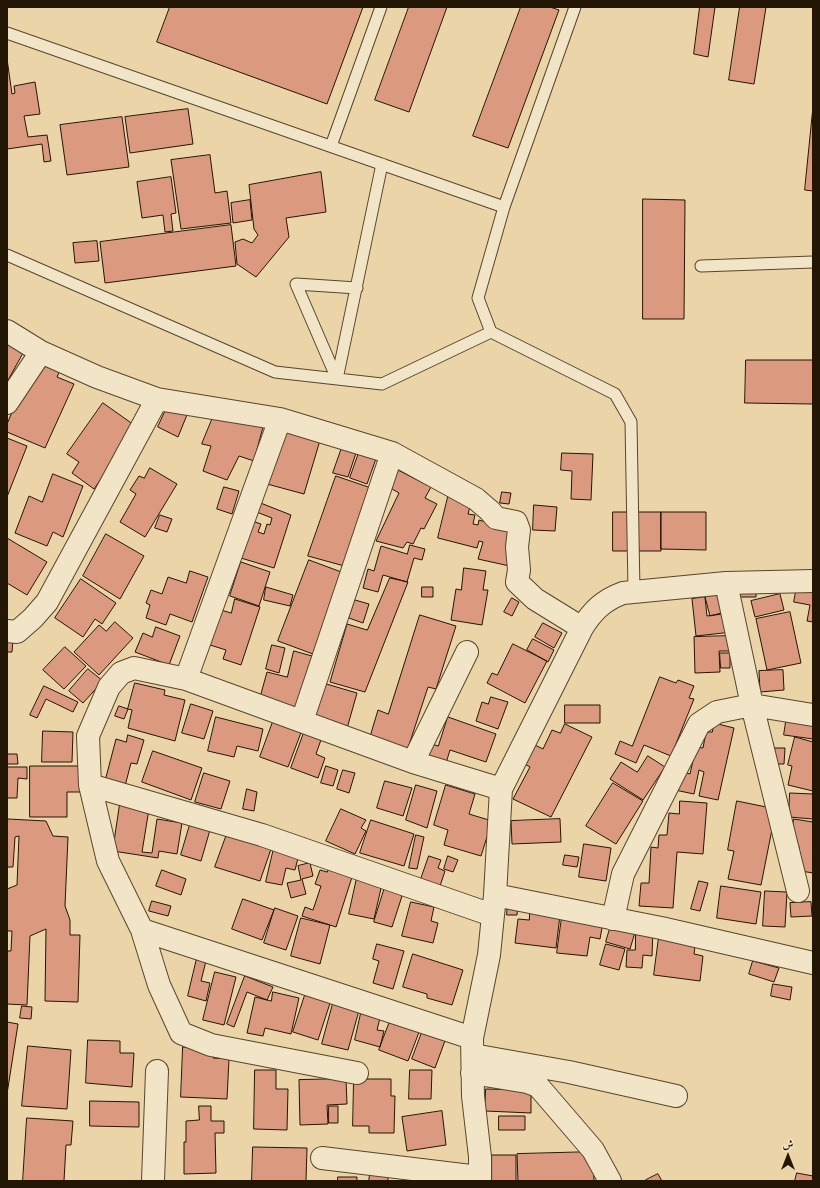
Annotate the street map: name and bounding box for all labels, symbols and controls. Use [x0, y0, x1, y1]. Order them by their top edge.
north arrow [768, 1136, 808, 1176]
text: ش [783, 1137, 793, 1151]

